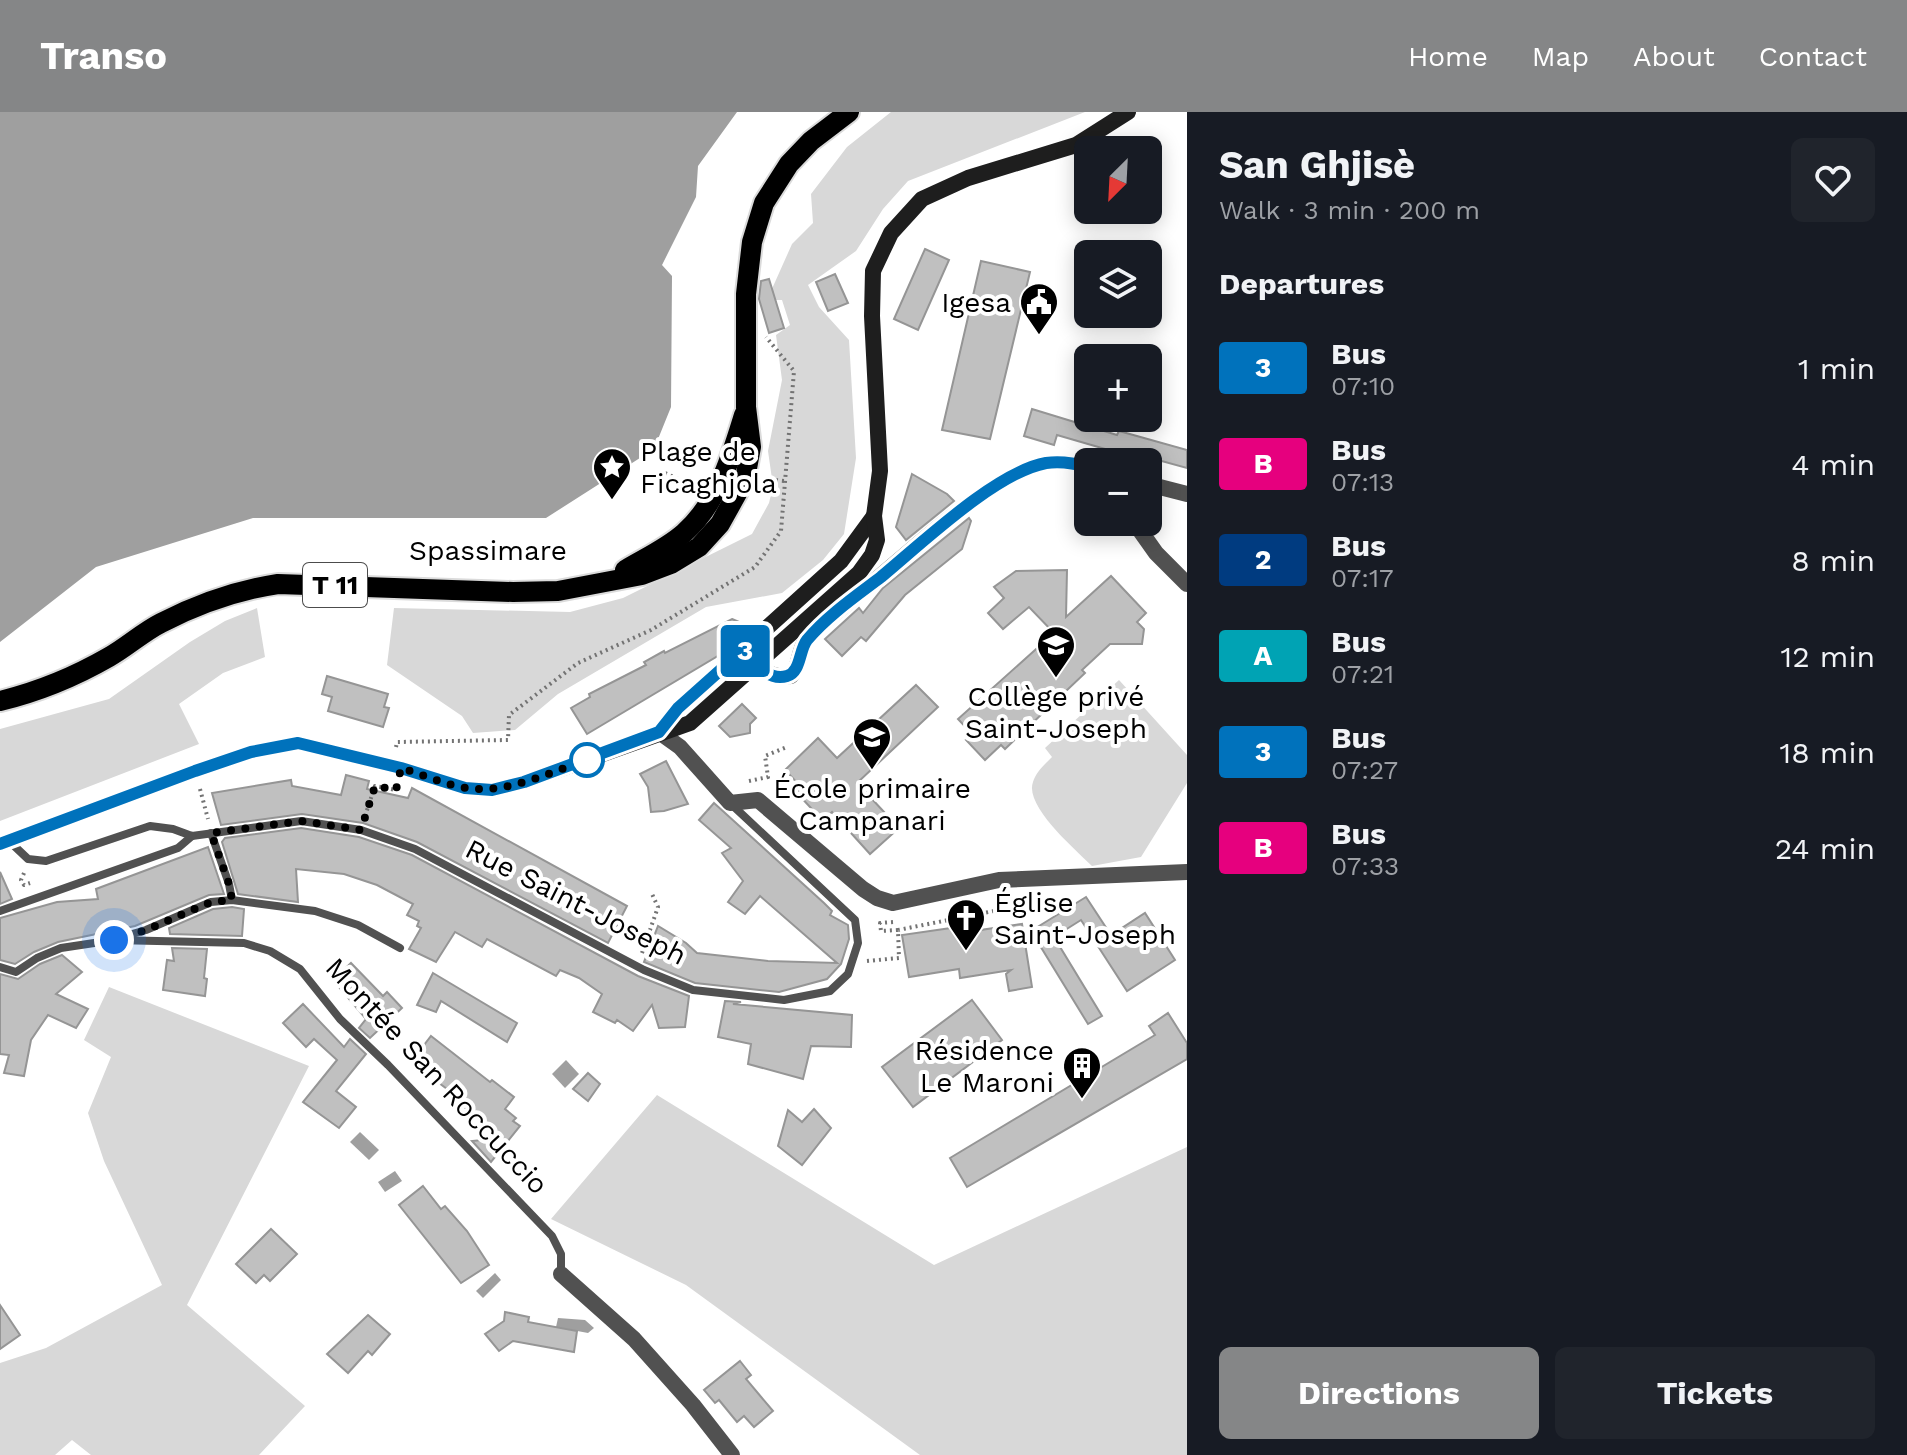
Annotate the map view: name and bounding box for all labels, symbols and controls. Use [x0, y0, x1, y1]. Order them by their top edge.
text: Transo [40, 34, 167, 78]
text: Home [1408, 40, 1488, 73]
text: Map [1532, 40, 1589, 73]
text: About [1633, 40, 1715, 73]
text: Contact [1759, 40, 1867, 73]
north arrow [1074, 136, 1162, 224]
map controls [1074, 136, 1162, 536]
button: heart [1791, 138, 1875, 222]
text: San Ghjisè [1219, 143, 1415, 187]
text: Walk · 3 min · 200 m [1219, 195, 1480, 225]
button: layers [1074, 240, 1162, 328]
text: Departures [1219, 266, 1384, 301]
public building icon: Igesa [1018, 281, 1060, 336]
place label: Igesa [941, 286, 1011, 319]
text: Bus [1331, 336, 1386, 371]
button: + [1074, 344, 1162, 432]
text: 3 [1255, 351, 1271, 384]
text: 1 min [1798, 351, 1875, 386]
text: 07:10 [1331, 371, 1395, 401]
text: Bus [1331, 432, 1386, 467]
place label: Plage de Ficaghjola [640, 435, 777, 500]
place icon: Plage de Ficaghjola [591, 446, 633, 501]
text: B [1253, 447, 1273, 480]
text: 4 min [1791, 447, 1875, 482]
button: − [1074, 448, 1162, 536]
text: 07:13 [1331, 467, 1394, 497]
text: Bus [1331, 528, 1386, 563]
street label: Spassimare [409, 534, 567, 567]
text: 2 [1255, 543, 1271, 576]
text: 8 min [1791, 543, 1875, 578]
road number: T 11 [303, 563, 367, 607]
text: 07:17 [1331, 563, 1394, 593]
school or university icon: Collège privé Saint-Joseph [1035, 624, 1077, 679]
text: Bus [1331, 624, 1386, 659]
line badge: 3 [719, 625, 771, 677]
text: 3 [737, 634, 753, 667]
text: A [1254, 639, 1272, 672]
text: 12 min [1780, 639, 1875, 674]
text: 07:21 [1331, 659, 1394, 689]
place label: Collège privé Saint-Joseph [965, 680, 1147, 745]
school or university icon: École primaire Campanari [851, 716, 893, 771]
text: Bus [1331, 720, 1386, 755]
text: 3 [1255, 735, 1271, 768]
text: 18 min [1779, 735, 1875, 770]
unlabelled marker [570, 743, 604, 777]
text: 07:27 [1331, 755, 1398, 785]
place label: École primaire Campanari [773, 772, 971, 837]
text: Bus [1331, 816, 1386, 851]
text: B [1253, 831, 1273, 864]
text: 24 min [1775, 831, 1875, 866]
street label: Rue Saint-Joseph [460, 832, 692, 972]
text: 07:33 [1331, 851, 1399, 881]
place label: Église Saint-Joseph [994, 886, 1176, 951]
church icon: Église Saint-Joseph [945, 897, 987, 952]
your location [94, 920, 134, 960]
street label: Montée San Roccuccio [319, 951, 555, 1201]
place label: Résidence Le Maroni [915, 1034, 1054, 1099]
building icon: Résidence Le Maroni [1061, 1045, 1103, 1100]
button: Directions [1219, 1347, 1539, 1439]
button: Tickets [1555, 1347, 1875, 1439]

